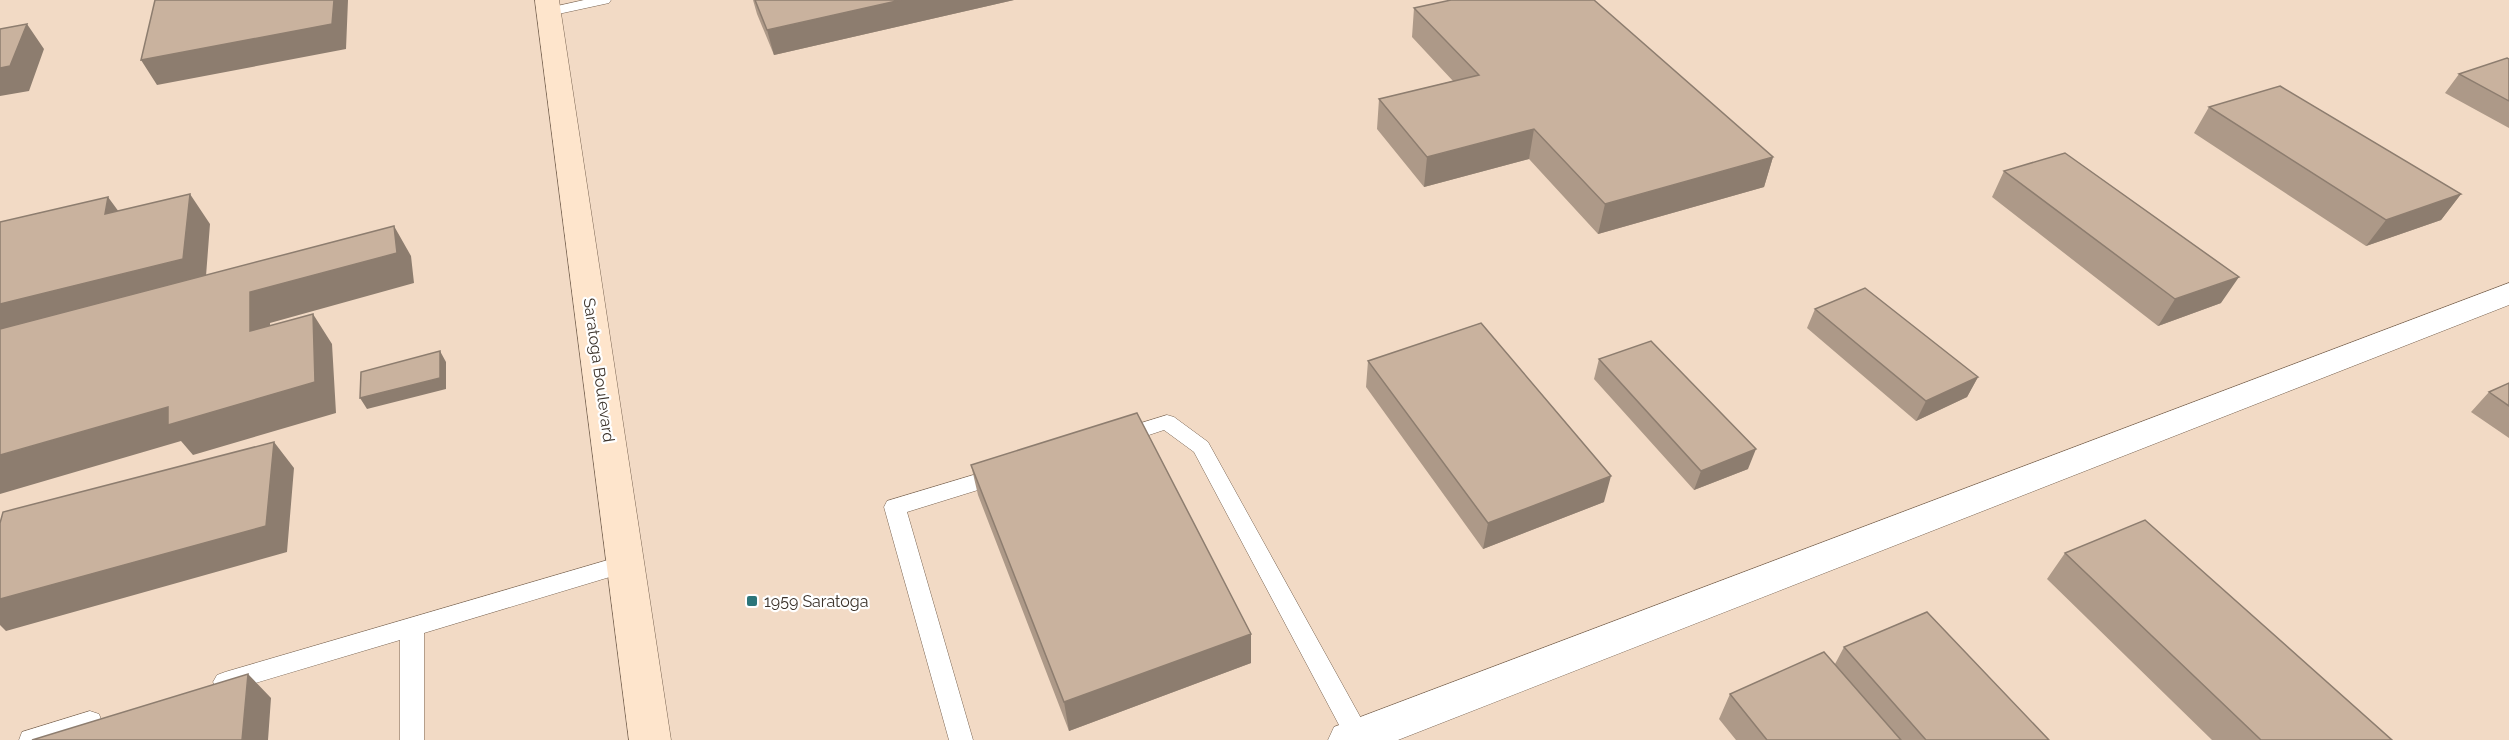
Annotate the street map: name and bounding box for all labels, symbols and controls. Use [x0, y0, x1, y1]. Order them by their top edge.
street label: Saratoga Boulevard [579, 297, 619, 444]
place label: 1959 Saratoga [764, 592, 868, 611]
marker: 1959 Saratoga [745, 594, 759, 608]

